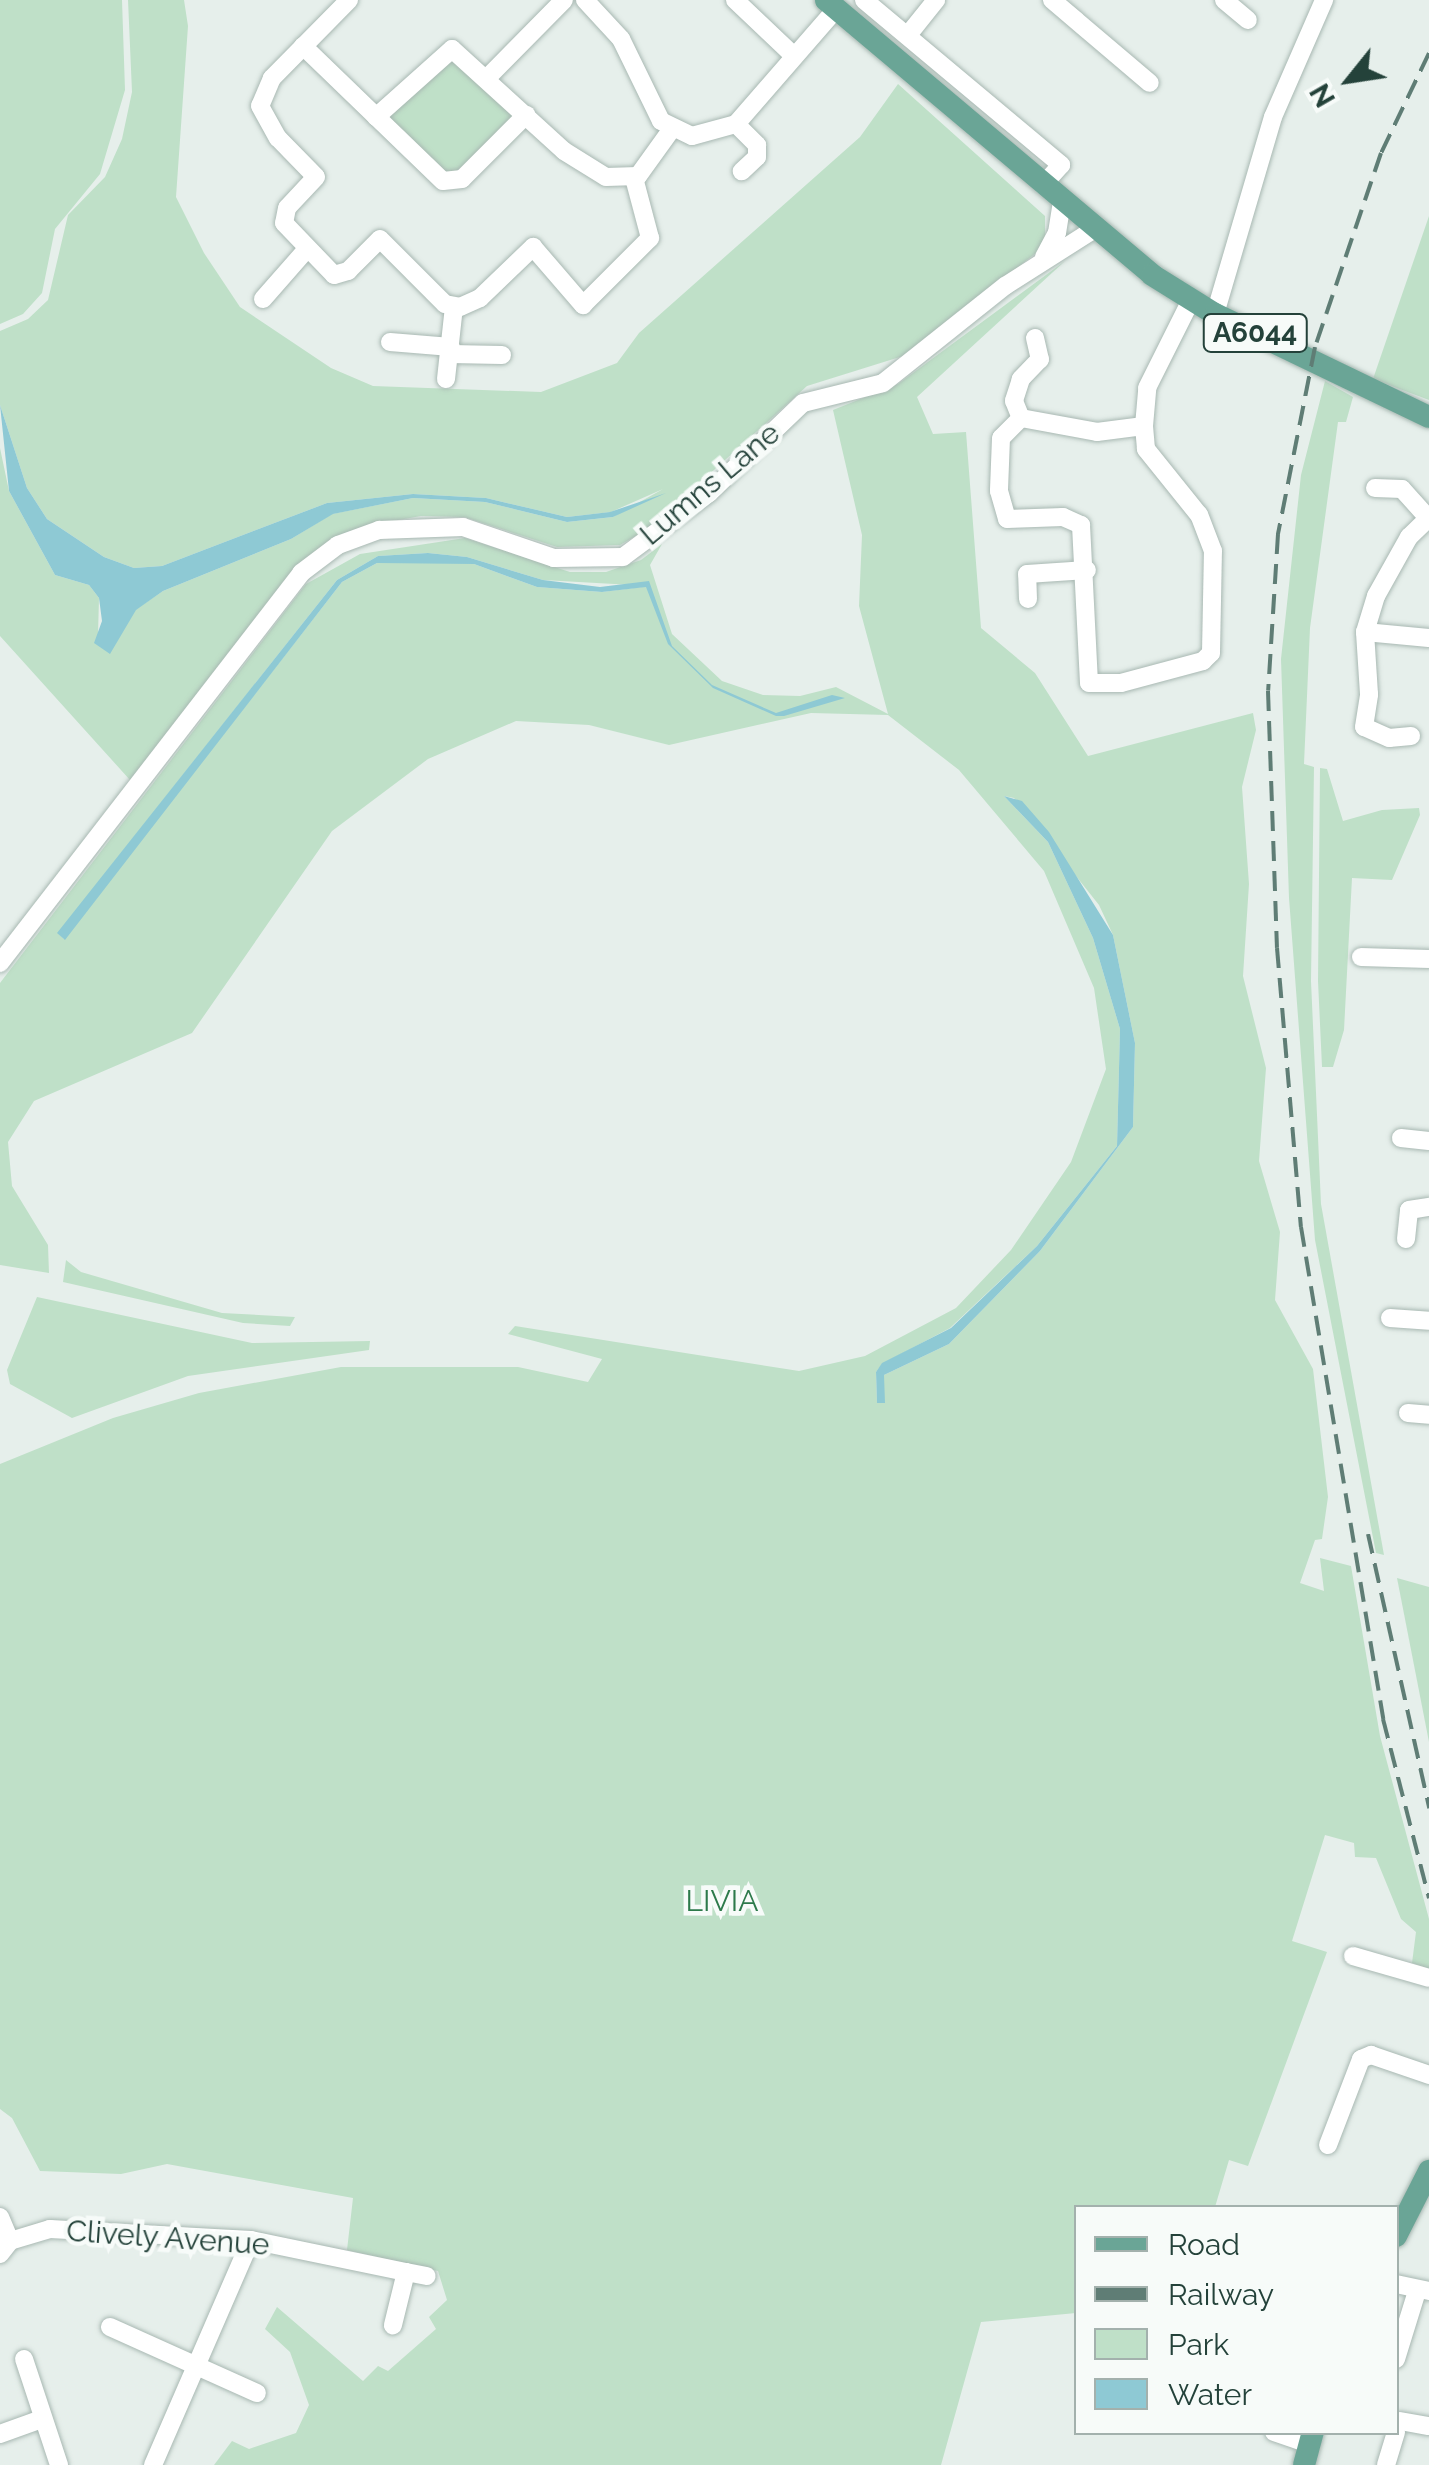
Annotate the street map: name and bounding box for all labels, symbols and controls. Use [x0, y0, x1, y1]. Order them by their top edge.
north arrow [1299, 30, 1399, 130]
text: N [1303, 78, 1342, 113]
road number: A6044 [1202, 310, 1308, 356]
street label: Lumns Lane [633, 415, 787, 553]
park label: LIVIA [685, 1883, 759, 1919]
legend [1074, 2205, 1399, 2435]
street label: Clively Avenue [64, 2213, 272, 2263]
text: Road [1168, 2227, 1240, 2262]
text: Railway [1168, 2277, 1274, 2312]
text: Park [1168, 2327, 1229, 2362]
text: Water [1168, 2377, 1252, 2412]

